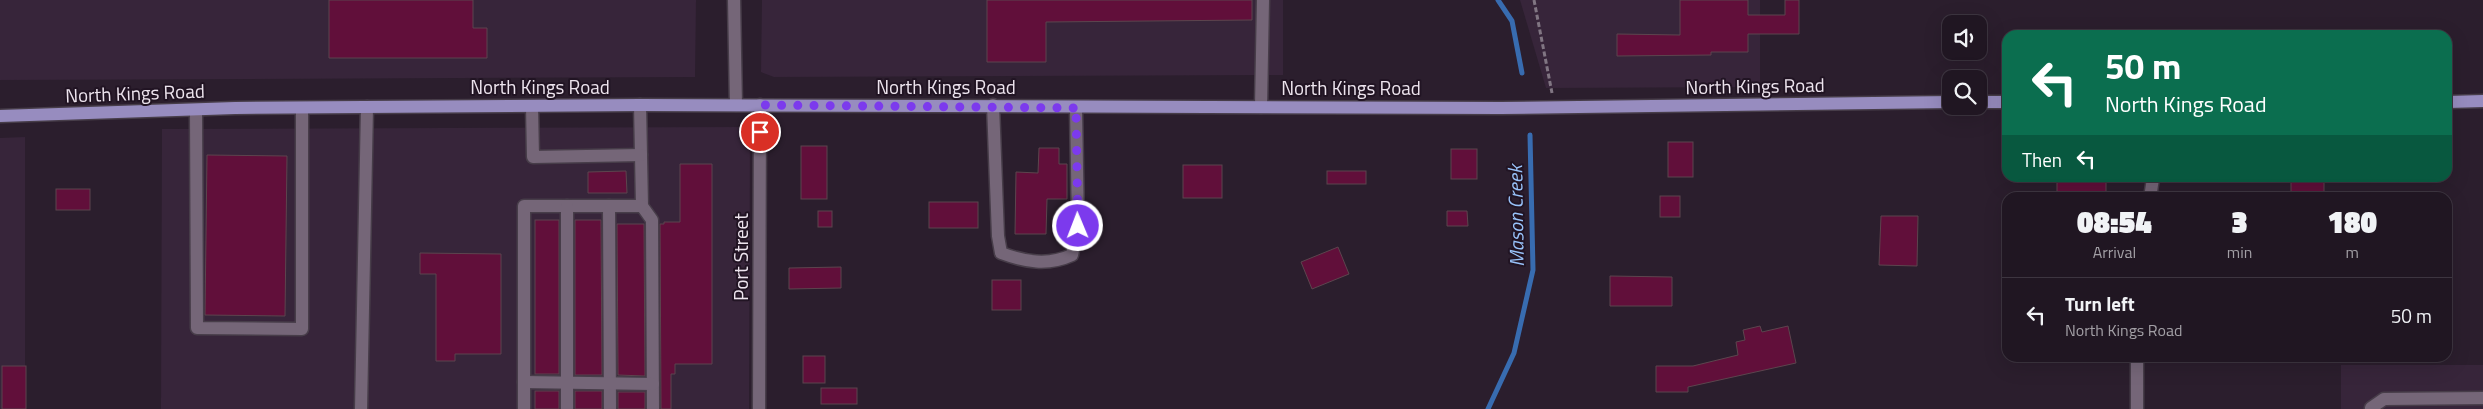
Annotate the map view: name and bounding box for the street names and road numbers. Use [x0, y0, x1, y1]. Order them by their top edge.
street label: North Kings Road [1685, 70, 1825, 101]
street label: North Kings Road [470, 72, 610, 101]
street label: North Kings Road [876, 72, 1016, 101]
street label: North Kings Road [1281, 73, 1421, 102]
street label: North Kings Road [65, 76, 205, 109]
street label: Port Street [726, 213, 755, 301]

